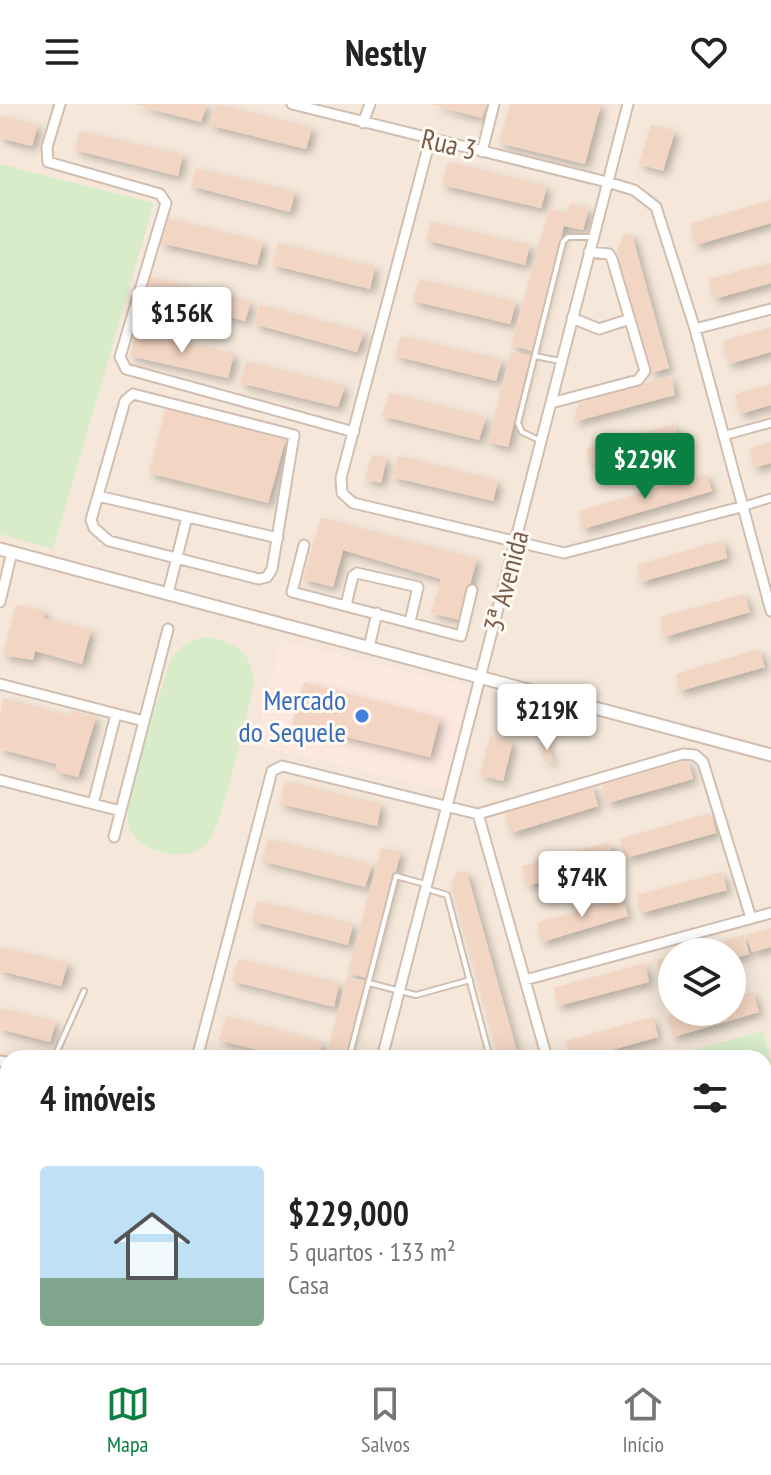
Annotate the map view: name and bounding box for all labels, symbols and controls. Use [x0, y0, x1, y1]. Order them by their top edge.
text: Nestly [345, 29, 426, 76]
icon: menu [40, 30, 84, 74]
icon: heart [687, 30, 731, 74]
street label: Rua 3 [418, 119, 480, 168]
pin: $156K [126, 287, 238, 355]
text: $156K [150, 296, 214, 329]
pin: $229K [589, 433, 701, 501]
text: $229K [613, 442, 677, 475]
street label: 3ª Avenida [474, 526, 537, 635]
place label: Mercado do Sequele [239, 681, 346, 750]
pin: $219K [491, 684, 603, 752]
text: $219K [515, 693, 579, 726]
marker: Mercado do Sequele [353, 707, 371, 725]
pin: $74K [535, 851, 629, 919]
text: $74K [557, 860, 607, 893]
map controls [658, 938, 746, 1026]
button: layers [658, 938, 746, 1026]
text: 4 imóveis [40, 1076, 156, 1120]
icon: filters [688, 1076, 732, 1120]
text: $229,000 [288, 1191, 409, 1235]
icon: home [104, 1198, 200, 1294]
text: 5 quartos · 133 m² [288, 1235, 456, 1268]
text: Casa [288, 1268, 329, 1301]
tab: Mapa [106, 1382, 150, 1458]
tab: Salvos [361, 1382, 410, 1458]
tab: Início [621, 1382, 665, 1458]

